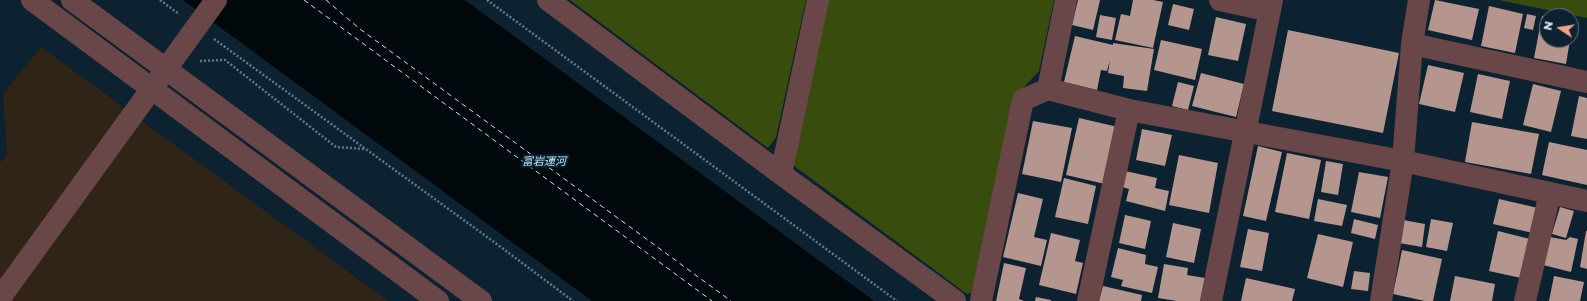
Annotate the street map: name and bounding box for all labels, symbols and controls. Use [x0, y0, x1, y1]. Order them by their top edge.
north arrow [1539, 8, 1579, 48]
text: N [1540, 20, 1556, 32]
water label: 富岩運河 [522, 155, 566, 169]

